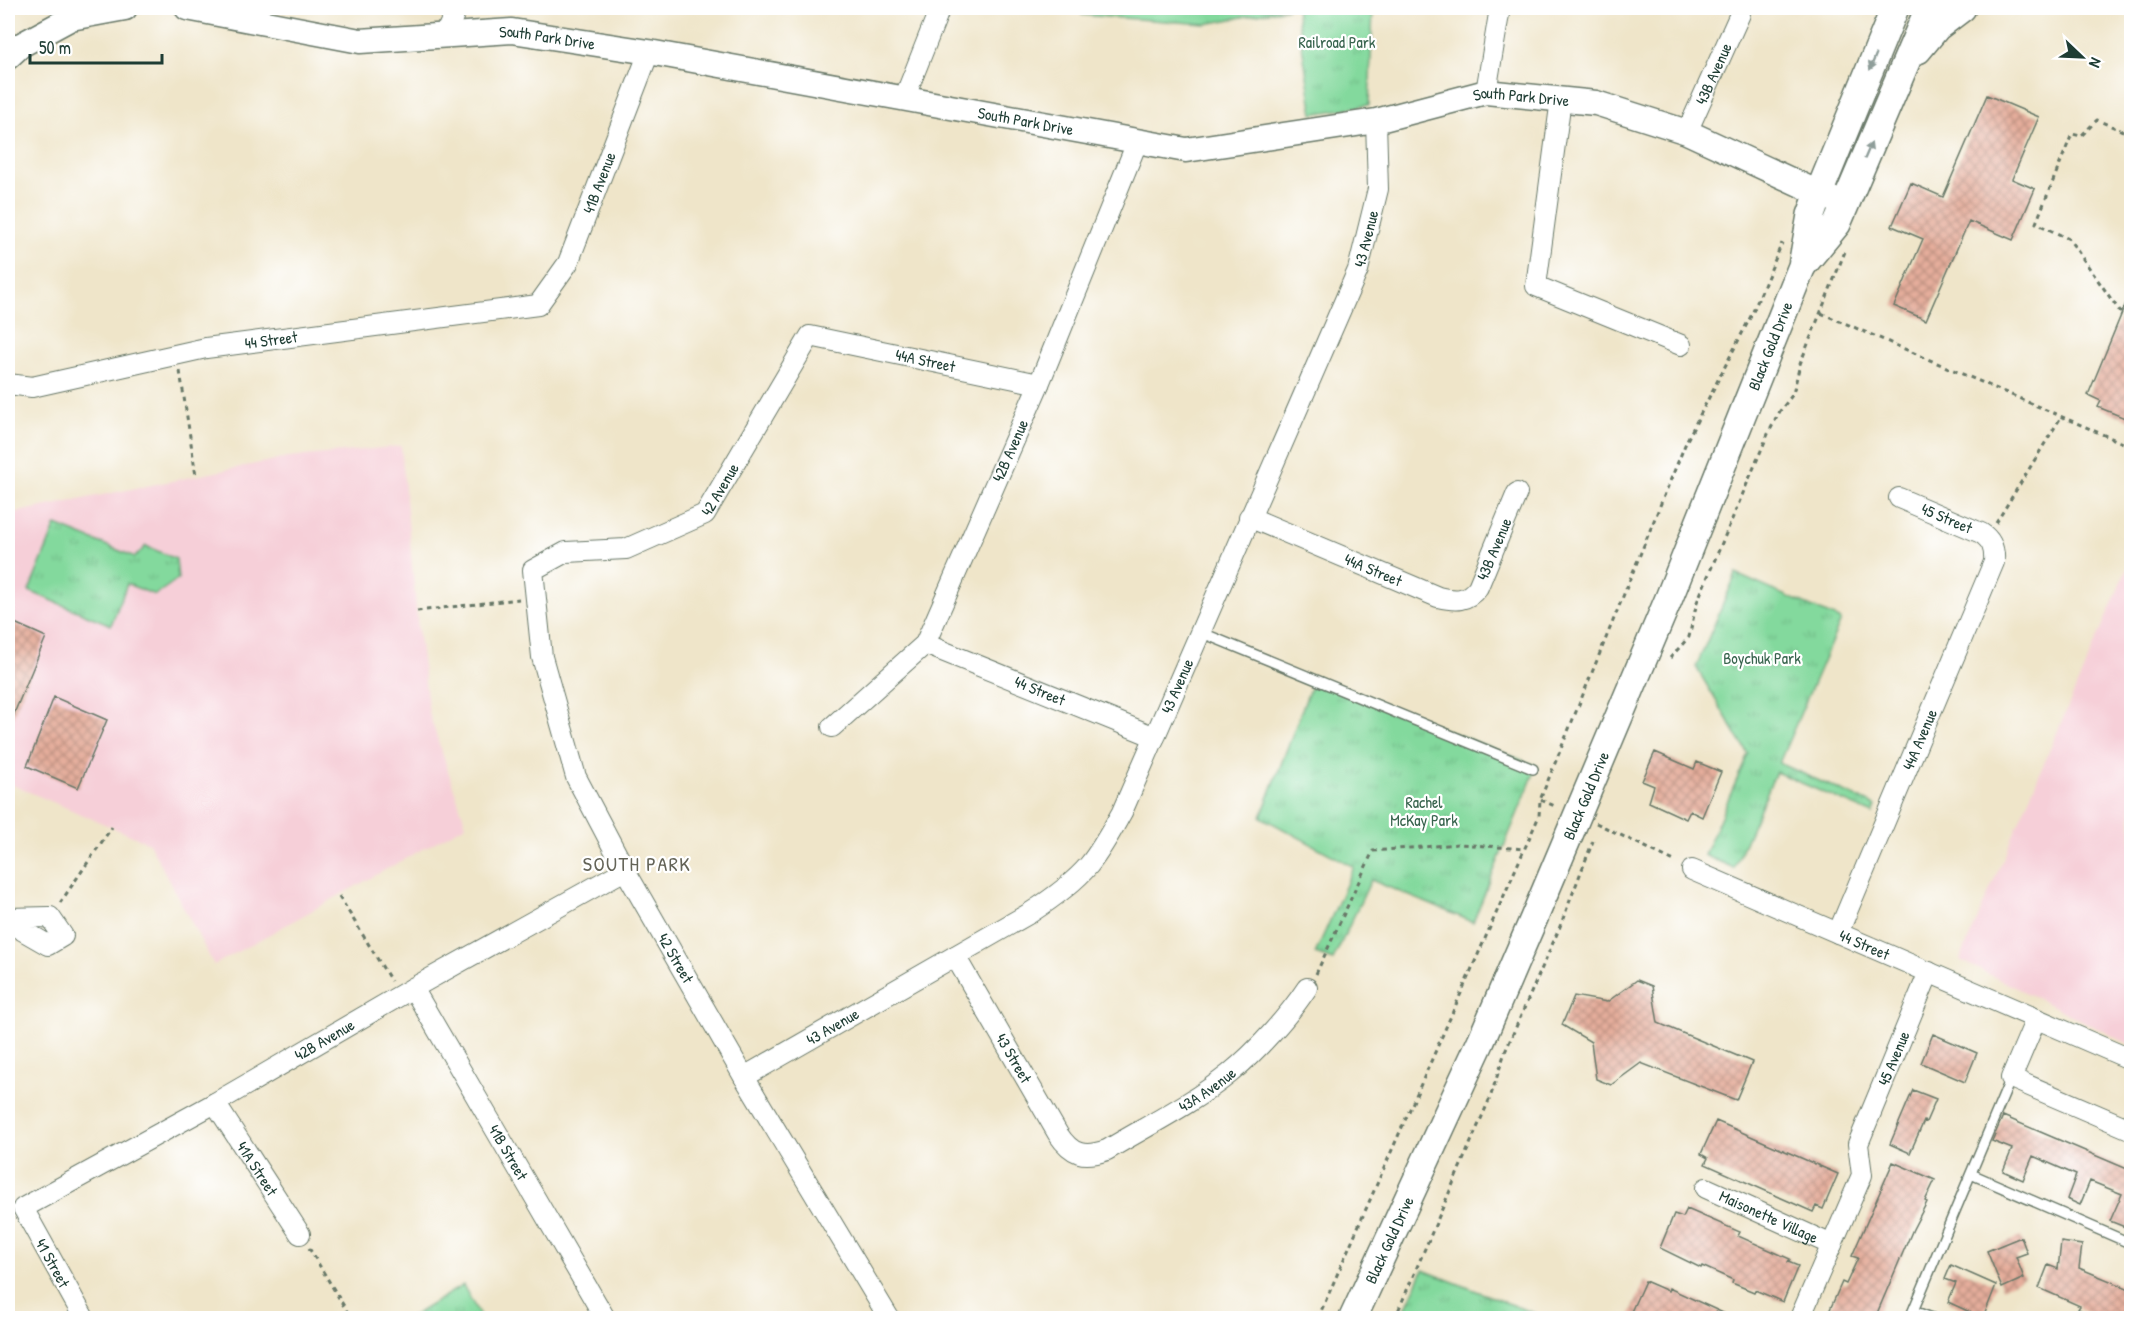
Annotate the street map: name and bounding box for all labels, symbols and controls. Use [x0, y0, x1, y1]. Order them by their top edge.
street label: South Park Drive [498, 20, 597, 55]
scale bar [30, 27, 162, 65]
north arrow [2052, 27, 2112, 87]
park label: Railroad Park [1299, 31, 1376, 53]
text: 50 m [39, 35, 71, 60]
street label: 43B Avenue [1690, 39, 1737, 108]
one-way arrow [1868, 53, 1878, 71]
text: N [2084, 55, 2108, 72]
street label: South Park Drive [1470, 81, 1571, 111]
street label: South Park Drive [976, 101, 1076, 140]
one-way arrow [1863, 142, 1873, 160]
street label: 41B Avenue [577, 148, 621, 217]
street label: 43 Avenue [1348, 207, 1383, 269]
street label: Black Gold Drive [1742, 298, 1798, 393]
street label: 44 Street [243, 325, 299, 354]
street label: 44A Street [893, 343, 958, 377]
street label: 42B Avenue [987, 415, 1033, 485]
street label: 42 Avenue [695, 458, 744, 520]
street label: 45 Street [1918, 497, 1976, 539]
street label: 43B Avenue [1471, 514, 1517, 583]
street label: 44A Street [1341, 548, 1406, 592]
park label: Boychuk Park [1723, 647, 1801, 669]
street label: 43 Avenue [1155, 655, 1199, 717]
street label: 44 Street [1011, 670, 1069, 711]
street label: 44A Avenue [1897, 705, 1942, 773]
street label: Black Gold Drive [1557, 748, 1614, 843]
park label: Rachel McKay Park [1390, 791, 1458, 831]
district label: SOUTH PARK [583, 850, 691, 877]
street label: 44 Street [1836, 924, 1894, 965]
street label: 42 Street [653, 929, 699, 987]
street label: 43 Avenue [802, 1002, 863, 1050]
street label: 42B Avenue [290, 1013, 359, 1066]
street label: 45 Avenue [1872, 1027, 1915, 1089]
street label: 43 Street [991, 1029, 1037, 1088]
street label: 43A Avenue [1174, 1061, 1241, 1117]
street label: 41B Street [484, 1120, 534, 1185]
street label: 41A Street [232, 1137, 283, 1200]
street label: Maisonette Village [1716, 1185, 1822, 1249]
street label: Black Gold Drive [1359, 1192, 1419, 1287]
street label: 41 Street [31, 1235, 76, 1292]

